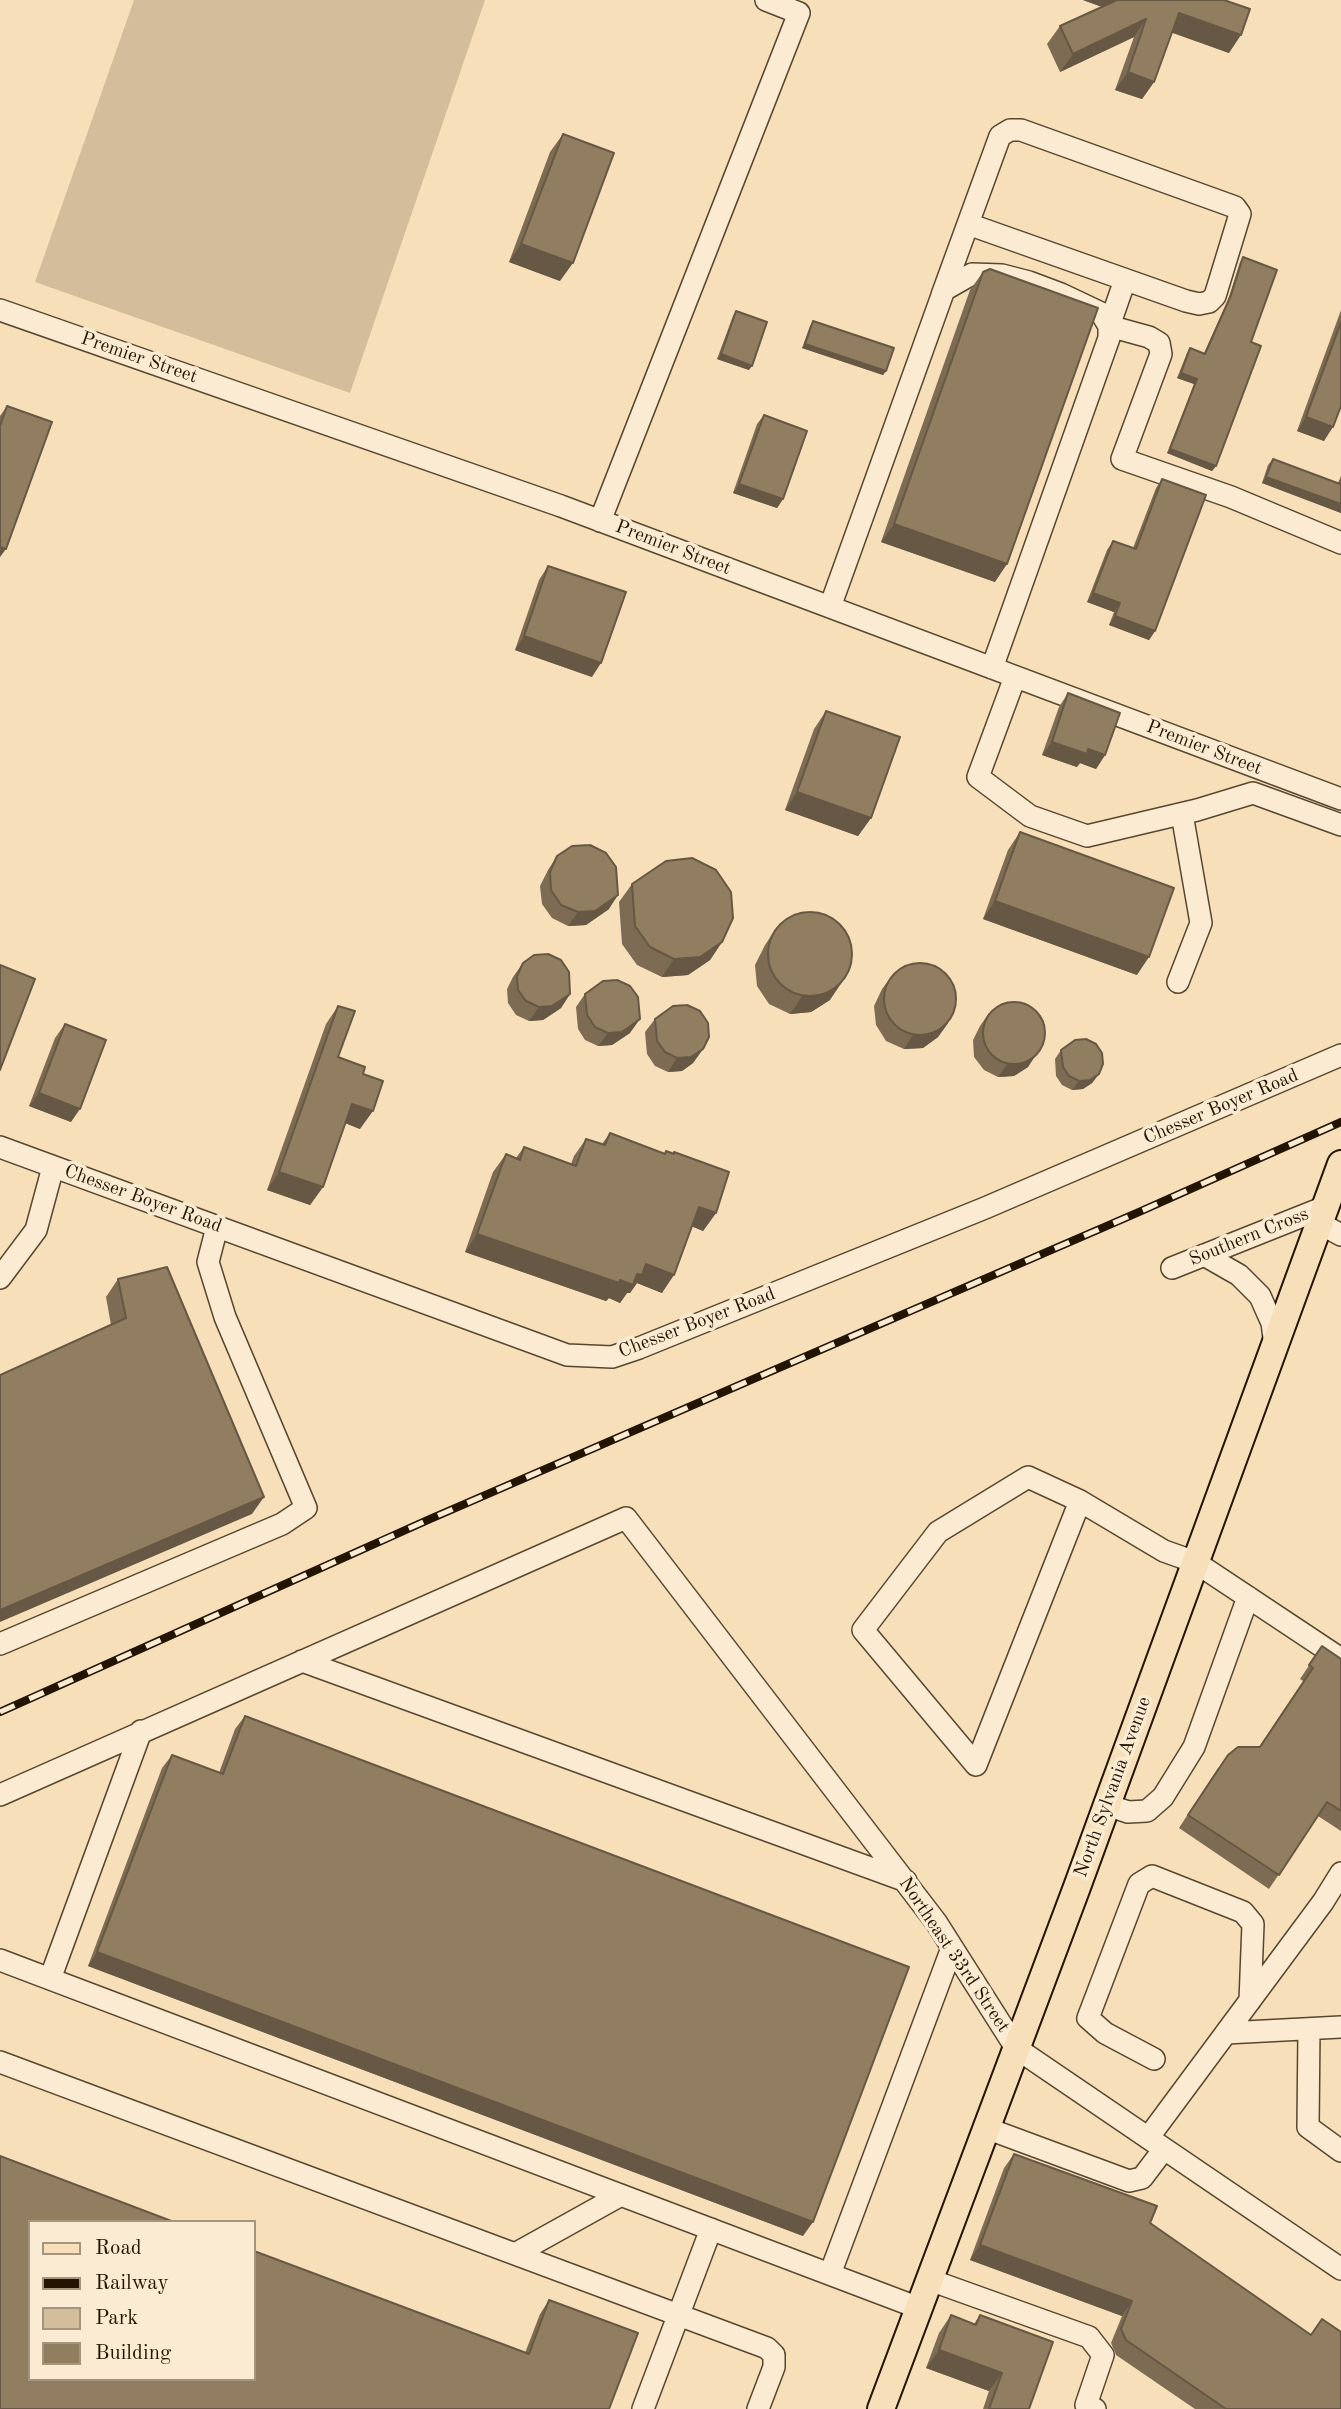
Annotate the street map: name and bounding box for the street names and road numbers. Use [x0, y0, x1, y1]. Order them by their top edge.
street label: Premier Street [78, 327, 200, 389]
street label: Premier Street [612, 516, 734, 580]
street label: Premier Street [1143, 716, 1265, 780]
street label: Chesser Boyer Road [1140, 1064, 1302, 1150]
street label: Chesser Boyer Road [61, 1160, 225, 1238]
street label: Southern Cross [1186, 1203, 1312, 1271]
street label: Chesser Boyer Road [615, 1283, 779, 1363]
street label: North Sylvania Avenue [1070, 1694, 1156, 1880]
street label: Northeast 33rd Street [893, 1873, 1015, 2037]

